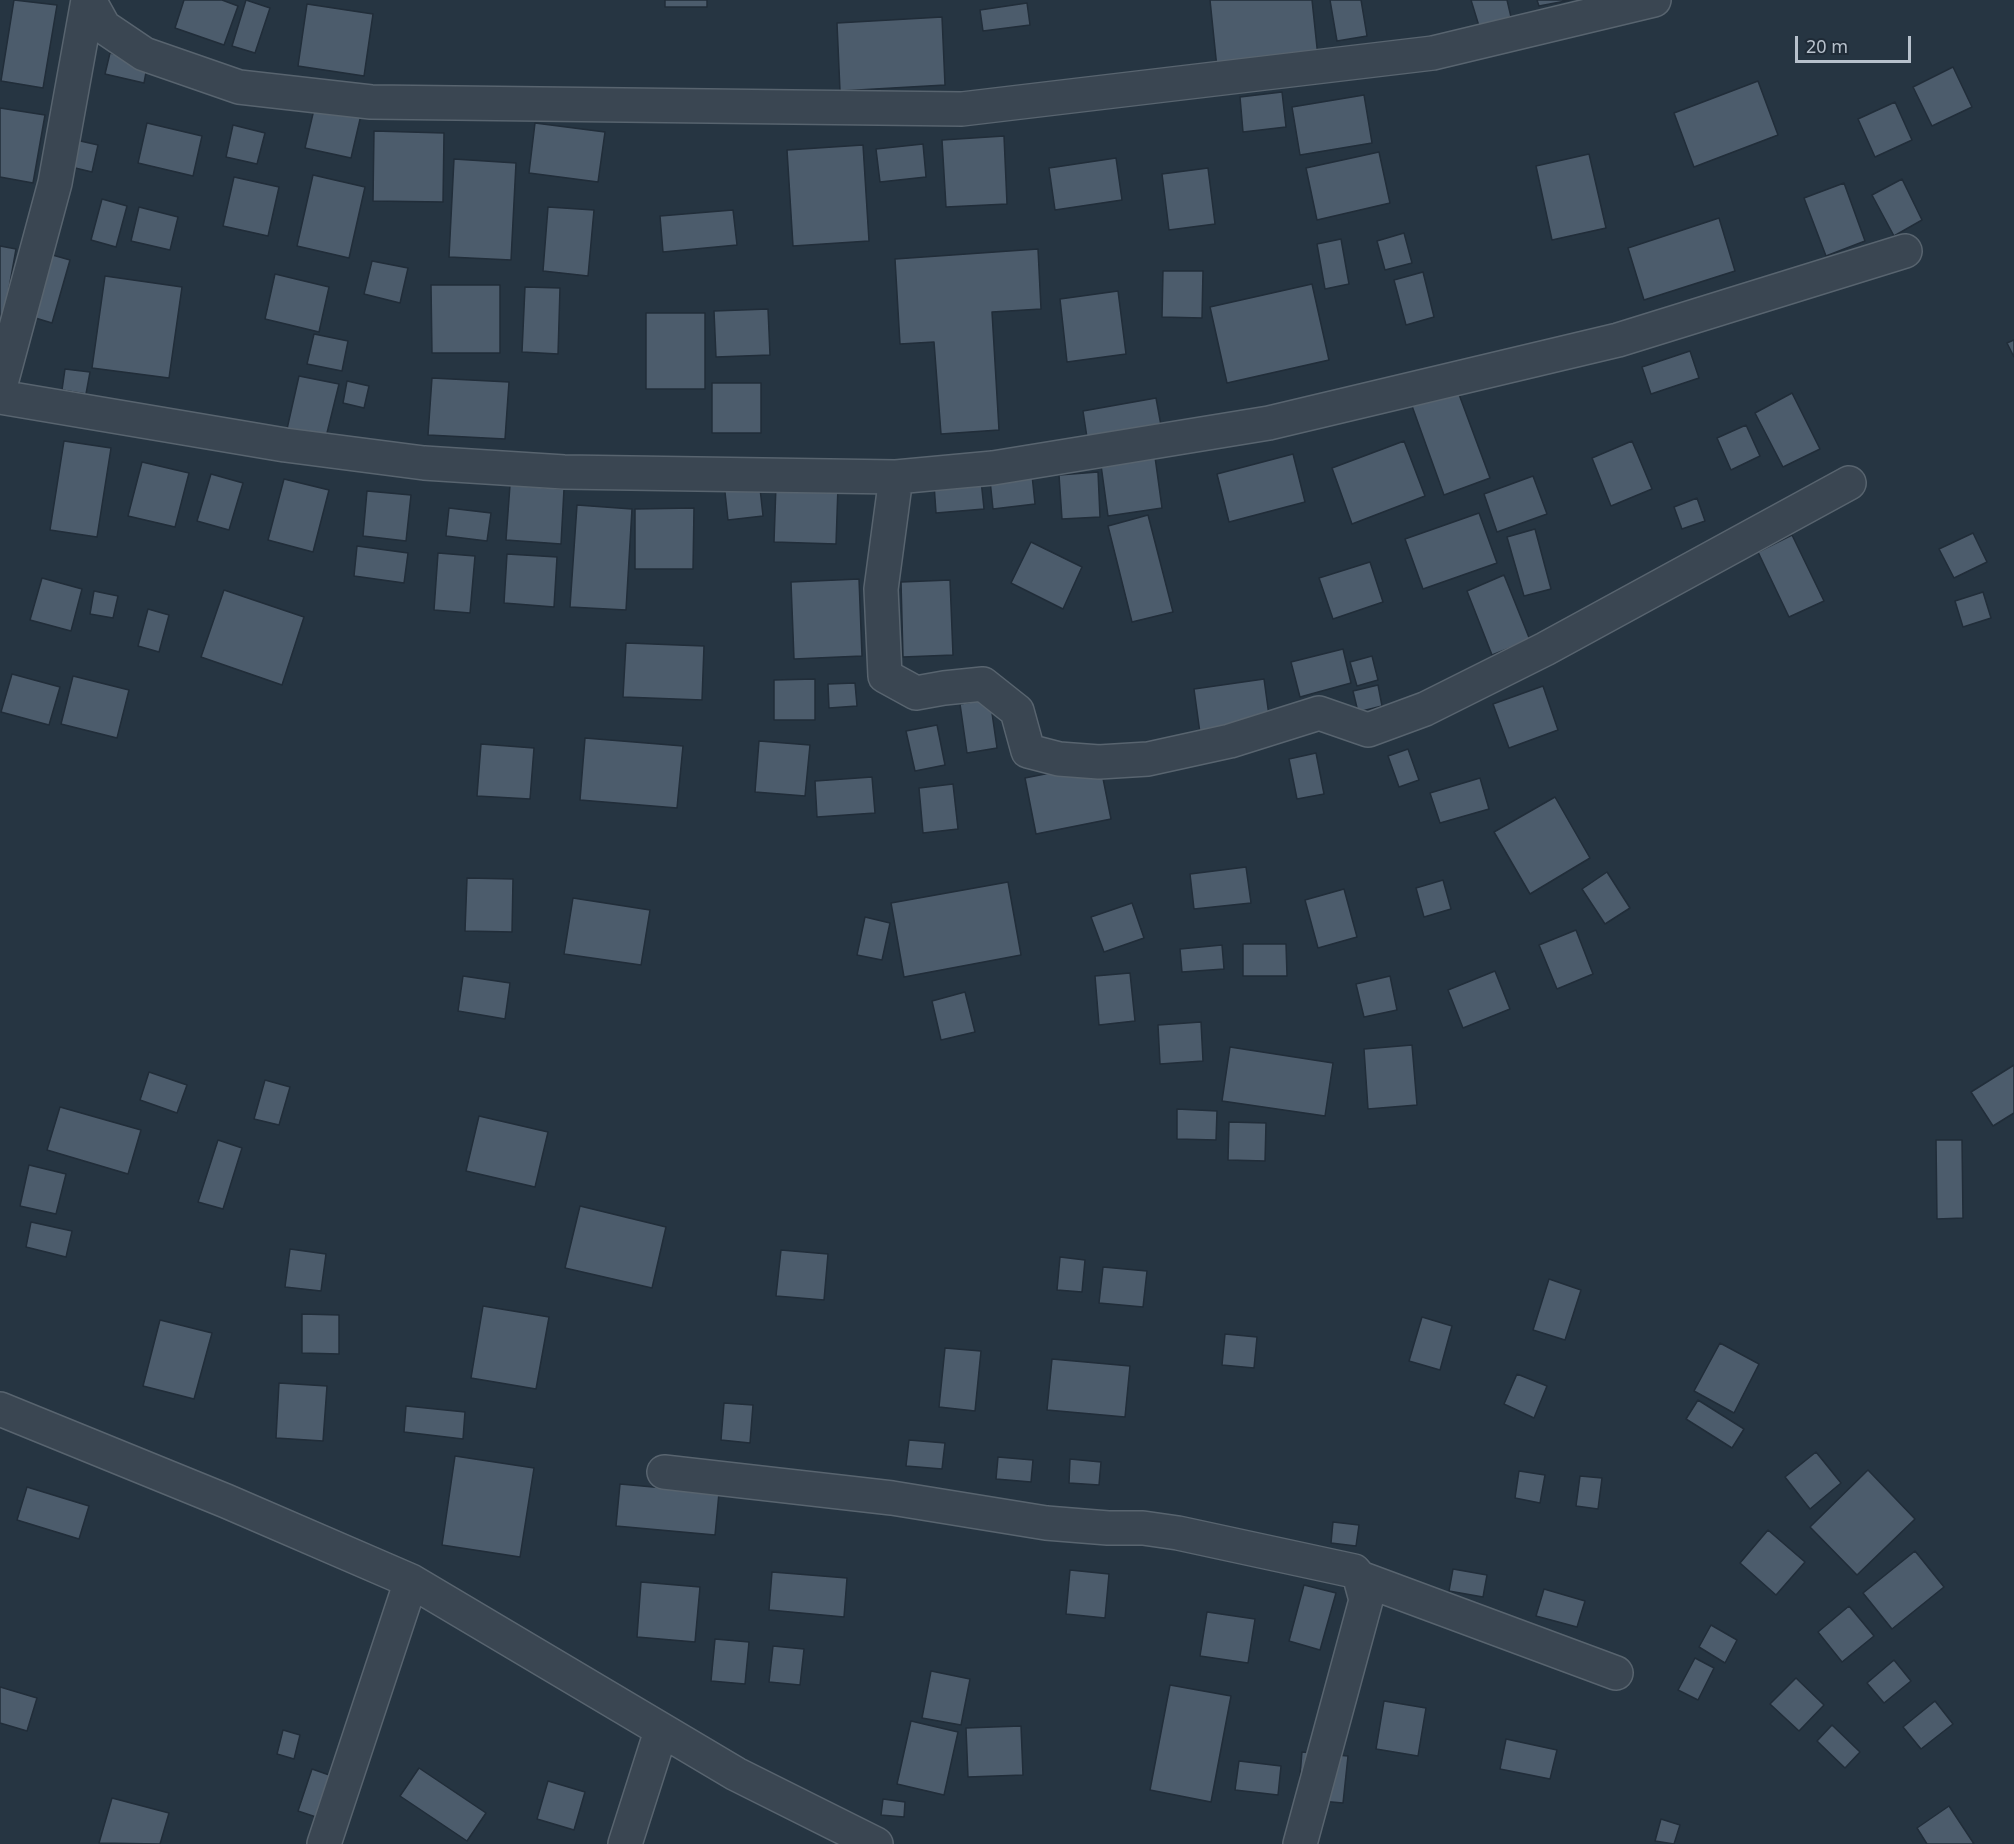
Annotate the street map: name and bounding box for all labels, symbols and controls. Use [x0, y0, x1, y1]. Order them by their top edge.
scale bar [1798, 24, 1914, 62]
text: 20 m [1806, 34, 1848, 58]

